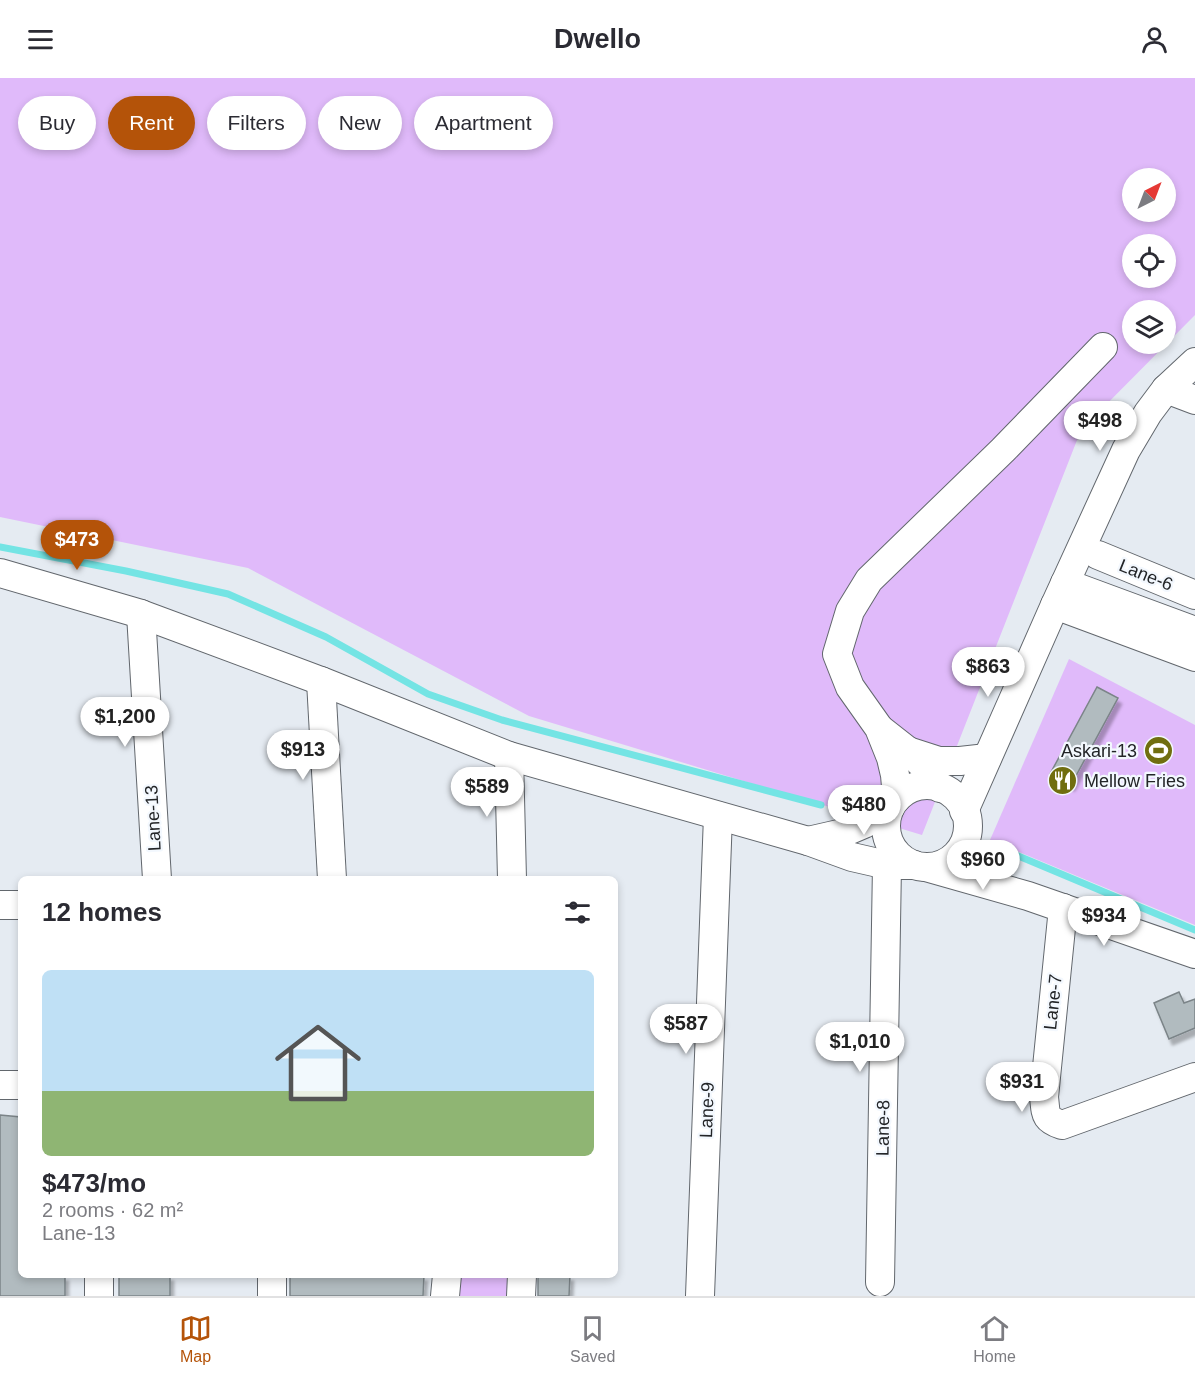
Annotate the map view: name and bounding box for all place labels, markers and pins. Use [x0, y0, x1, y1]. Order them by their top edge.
pin: $498 [1064, 401, 1136, 452]
pin: $473 [41, 520, 113, 571]
pin: $863 [952, 647, 1024, 698]
pin: $1,200 [76, 697, 174, 748]
pin: $913 [267, 730, 339, 781]
sports icon: Askari-13 [1142, 735, 1174, 767]
place label: Askari-13 [1061, 741, 1137, 761]
restaurant icon: Mellow Fries [1047, 765, 1079, 797]
pin: $589 [451, 767, 523, 818]
place label: Mellow Fries [1084, 771, 1185, 791]
pin: $480 [828, 785, 900, 836]
pin: $960 [947, 840, 1019, 891]
pin: $934 [1068, 896, 1140, 947]
pin: $587 [650, 1004, 722, 1055]
pin: $1,010 [811, 1022, 909, 1073]
pin: $931 [986, 1062, 1058, 1113]

